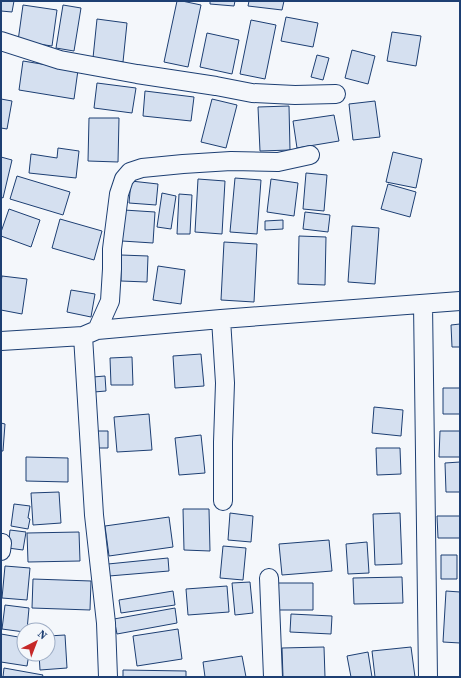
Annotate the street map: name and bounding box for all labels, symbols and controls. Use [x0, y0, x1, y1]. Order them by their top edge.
north arrow [16, 622, 56, 662]
text: N [34, 627, 50, 643]

